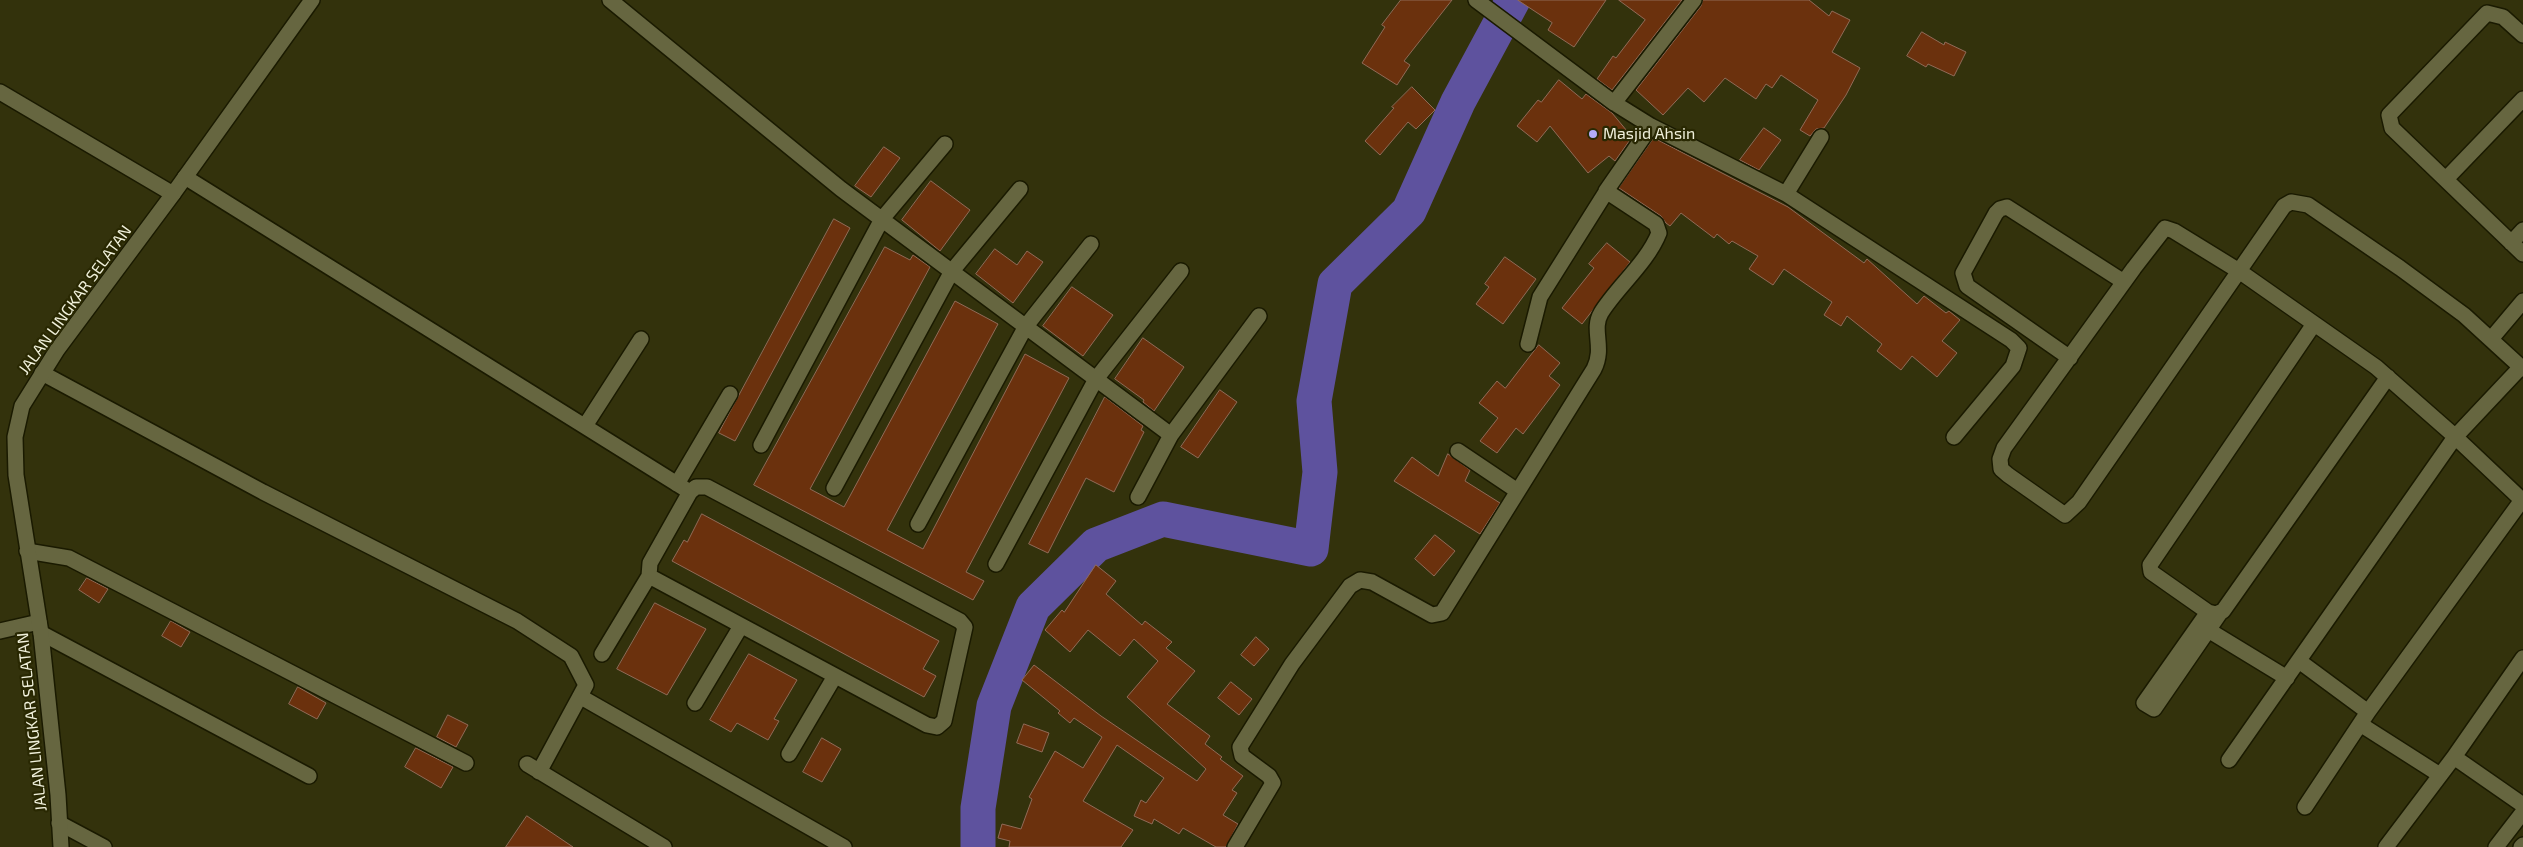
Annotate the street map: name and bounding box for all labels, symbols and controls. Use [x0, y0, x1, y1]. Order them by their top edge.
place label: Masjid Ahsin [1603, 124, 1695, 144]
marker: Masjid Ahsin [1587, 128, 1599, 140]
street label: JALAN LINGKAR SELATAN [14, 222, 136, 378]
street label: JALAN LINGKAR SELATAN [13, 632, 51, 812]

